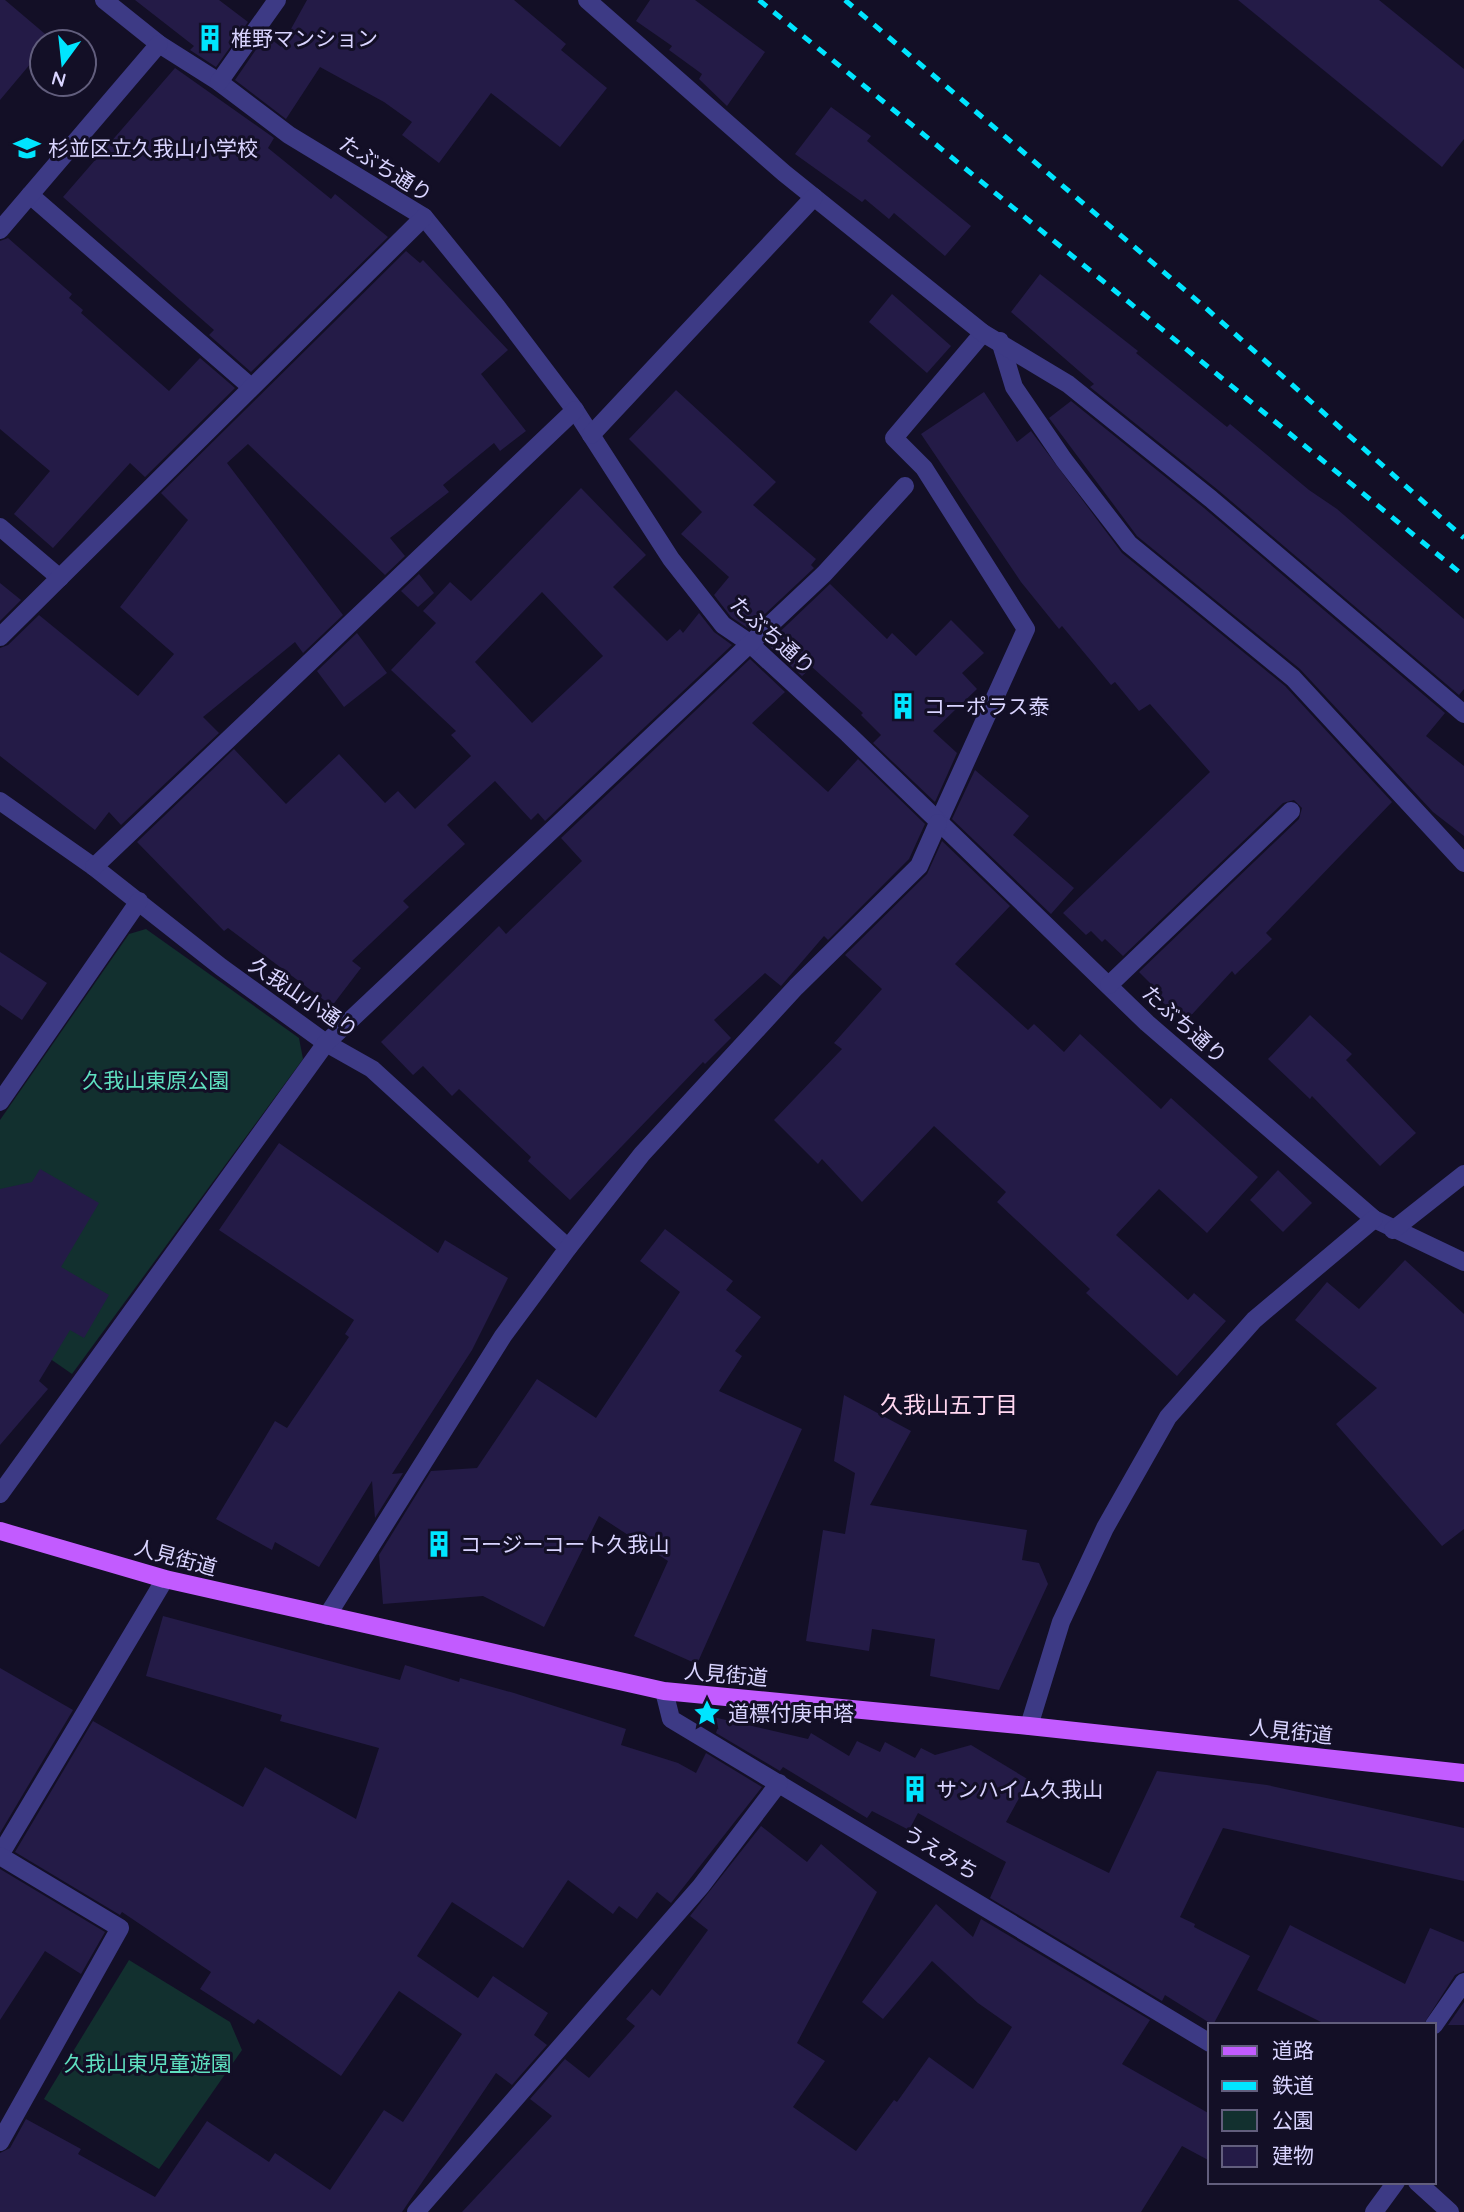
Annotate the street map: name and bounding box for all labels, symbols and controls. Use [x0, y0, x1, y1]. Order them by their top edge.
building icon: 椎野マンション [195, 23, 225, 53]
place label: 椎野マンション [231, 25, 378, 51]
north arrow [28, 28, 98, 98]
text: N [49, 66, 68, 93]
street label: たぶち通り [334, 129, 438, 207]
school or university icon: 杉並区立久我山小学校 [12, 133, 42, 163]
place label: 杉並区立久我山小学校 [48, 135, 258, 161]
street label: たぶち通り [725, 590, 821, 680]
building icon: コーポラス泰 [888, 691, 918, 721]
place label: コーポラス泰 [924, 693, 1050, 719]
street label: 久我山小通り [245, 951, 363, 1043]
street label: たぶち通り [1137, 979, 1233, 1069]
park label: 久我山東原公園 [83, 1067, 230, 1093]
district label: 久我山五丁目 [880, 1390, 1018, 1419]
building icon: コージーコート久我山 [424, 1529, 454, 1559]
place label: コージーコート久我山 [460, 1531, 670, 1557]
street label: 人見街道 [132, 1534, 220, 1580]
street label: 人見街道 [683, 1657, 769, 1691]
place icon: 道標付庚申塔 [692, 1698, 722, 1728]
place label: 道標付庚申塔 [728, 1700, 854, 1726]
street label: 人見街道 [1248, 1714, 1334, 1748]
building icon: サンハイム久我山 [900, 1774, 930, 1804]
place label: サンハイム久我山 [936, 1776, 1103, 1802]
street label: うえみち [898, 1819, 984, 1885]
legend [1208, 2023, 1436, 2184]
text: 道路 [1272, 2037, 1314, 2063]
park label: 久我山東児童遊園 [64, 2050, 232, 2076]
text: 鉄道 [1272, 2072, 1314, 2098]
text: 公園 [1272, 2107, 1314, 2133]
text: 建物 [1272, 2142, 1314, 2168]

